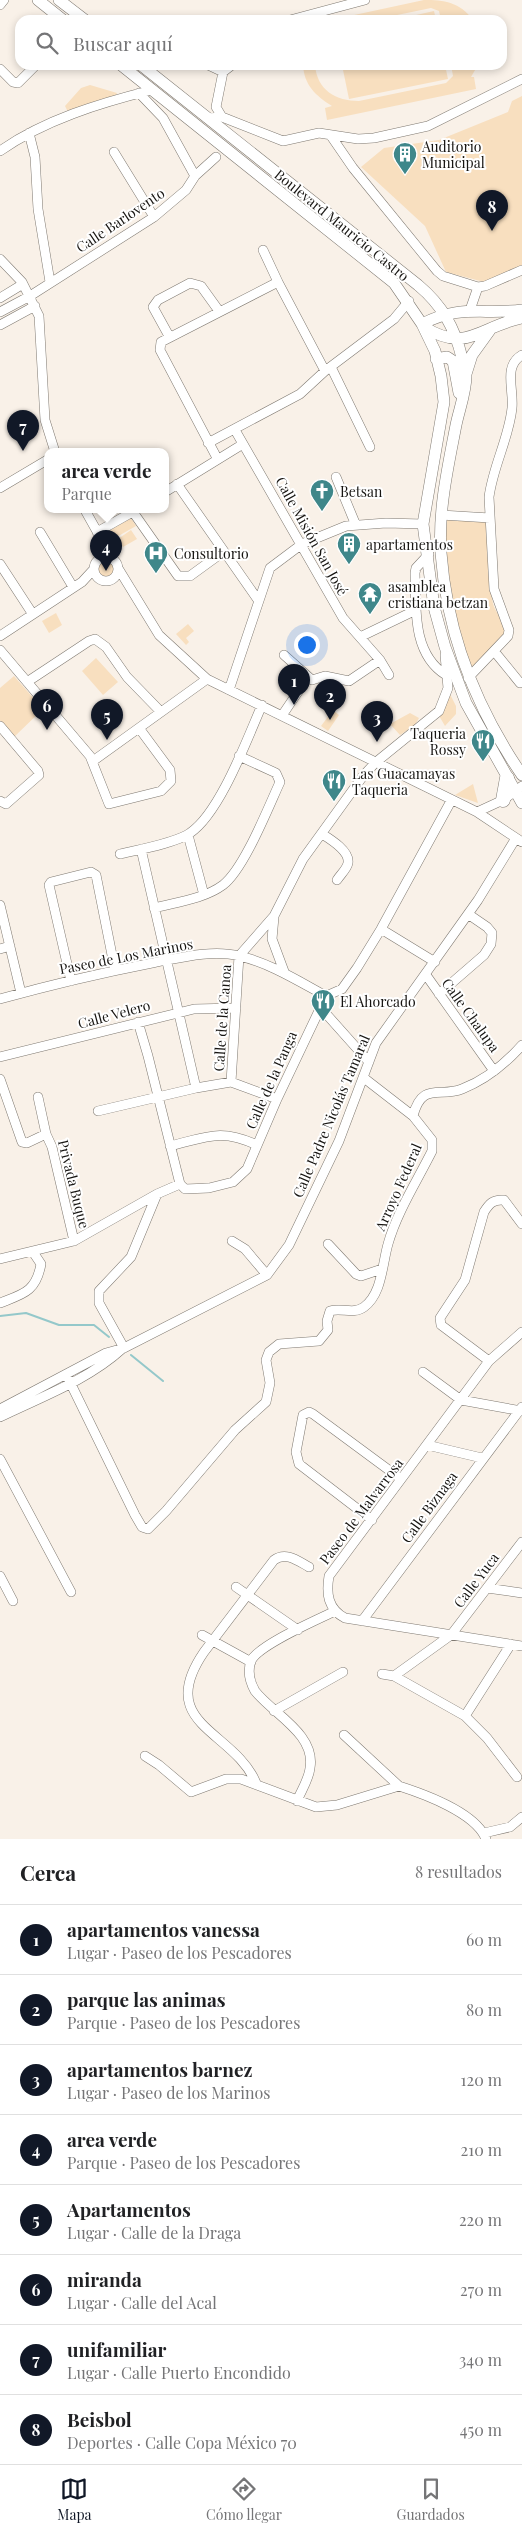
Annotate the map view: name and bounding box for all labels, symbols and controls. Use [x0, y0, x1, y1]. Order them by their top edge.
search box [15, 15, 507, 70]
icon: search [33, 29, 61, 57]
text: Buscar aquí [73, 30, 173, 56]
place label: Auditorio Municipal [421, 137, 485, 172]
building icon: Auditorio Municipal [392, 141, 418, 175]
street label: Boulevard Mauricio Castro [271, 165, 413, 285]
street label: Calle Barlovento [72, 183, 168, 257]
pin: 8 [476, 190, 508, 231]
pin: 7 [7, 410, 39, 451]
popup [44, 448, 169, 513]
text: area verde [61, 457, 152, 483]
street label: Calle Misión San José [271, 473, 353, 599]
church icon: Betsan [309, 478, 335, 512]
place label: Betsan [340, 482, 383, 501]
text: Parque [61, 483, 112, 504]
pin: 4 [90, 530, 122, 571]
building icon: apartamentos [336, 531, 362, 565]
place label: apartamentos [366, 535, 453, 554]
hospital icon: Consultorio [143, 540, 169, 574]
place label: Consultorio [174, 544, 249, 563]
place label: asamblea cristiana betzan [388, 577, 489, 612]
temple icon: asamblea cristiana betzan [357, 581, 383, 615]
your location [294, 632, 320, 658]
pin: 1 [278, 664, 310, 705]
pin: 2 [314, 679, 346, 720]
pin: 6 [31, 689, 63, 730]
pin: 5 [91, 699, 123, 740]
pin: 3 [361, 701, 393, 742]
place label: Taqueria Rossy [410, 724, 466, 759]
restaurant icon: Taqueria Rossy [470, 728, 496, 762]
place label: Las Guacamayas Taqueria [352, 764, 455, 799]
restaurant icon: Las Guacamayas Taqueria [321, 768, 347, 802]
street label: Paseo de Los Marinos [58, 934, 194, 978]
street label: Calle de la Canoa [209, 964, 235, 1072]
street label: Calle Chalupa [438, 974, 504, 1056]
restaurant icon: El Ahorcado [310, 988, 336, 1022]
place label: El Ahorcado [340, 992, 416, 1011]
street label: Calle Velero [76, 995, 153, 1033]
street label: Calle de la Panga [241, 1028, 301, 1132]
street label: Calle Padre Nicolás Tamaral [288, 1032, 374, 1200]
street label: Privada Buque [54, 1138, 94, 1230]
street label: Arroyo Federal [370, 1140, 426, 1235]
street label: Paseo de Malvarrosa [315, 1454, 407, 1568]
street label: Calle Biznaga [397, 1467, 461, 1547]
street label: Calle Yuca [449, 1549, 503, 1611]
text: Cerca [20, 1858, 76, 1886]
text: 8 resultados [415, 1861, 502, 1882]
text: apartamentos vanessa [67, 1916, 260, 1942]
text: 1 [33, 1929, 39, 1950]
text: 60 m [466, 1929, 502, 1950]
text: Lugar · Paseo de los Pescadores [67, 1942, 292, 1963]
text: parque las animas [67, 1986, 226, 2012]
text: 2 [32, 1999, 40, 2020]
text: 80 m [466, 1999, 502, 2020]
text: Parque · Paseo de los Pescadores [67, 2012, 300, 2033]
text: apartamentos barnez [67, 2056, 252, 2082]
text: 3 [32, 2069, 40, 2090]
text: 120 m [461, 2069, 502, 2090]
text: Lugar · Paseo de los Marinos [67, 2082, 270, 2103]
text: area verde [67, 2126, 157, 2152]
text: 4 [32, 2139, 40, 2160]
text: 210 m [461, 2139, 502, 2160]
text: Parque · Paseo de los Pescadores [67, 2152, 300, 2173]
text: Apartamentos [67, 2196, 191, 2222]
text: 5 [32, 2209, 40, 2230]
text: 220 m [459, 2209, 502, 2230]
text: Lugar · Calle de la Draga [67, 2222, 241, 2243]
text: miranda [67, 2266, 142, 2292]
text: 6 [32, 2279, 40, 2300]
text: 270 m [460, 2279, 502, 2300]
text: Lugar · Calle del Acal [67, 2292, 217, 2313]
text: unifamiliar [67, 2336, 166, 2362]
text: 7 [32, 2349, 40, 2370]
text: 340 m [459, 2349, 502, 2370]
text: Lugar · Calle Puerto Encondido [67, 2362, 291, 2383]
text: Beisbol [67, 2406, 132, 2432]
text: 8 [32, 2419, 40, 2440]
text: 450 m [460, 2419, 502, 2440]
text: Deportes · Calle Copa México 70 [67, 2432, 297, 2453]
tab: Mapa [57, 2475, 92, 2524]
tab: Cómo llegar [206, 2475, 282, 2524]
tab: Guardados [397, 2475, 465, 2524]

